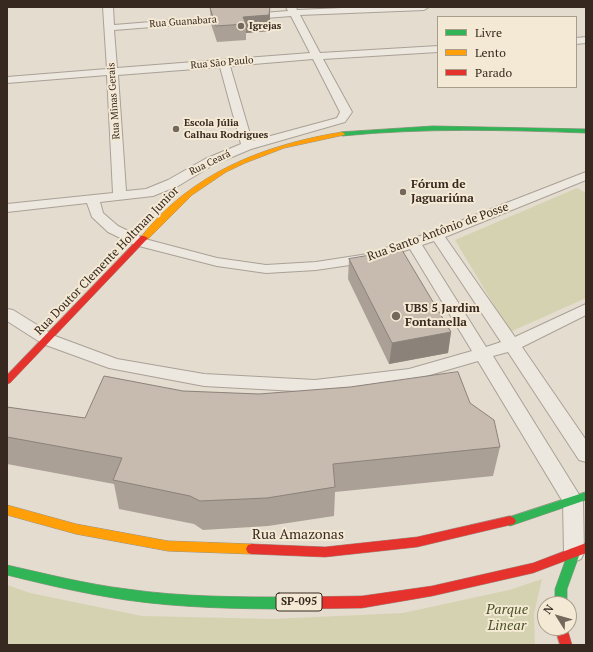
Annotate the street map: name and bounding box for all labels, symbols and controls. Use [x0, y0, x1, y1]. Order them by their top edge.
street label: Rua Guanabara [149, 14, 217, 30]
legend [437, 16, 577, 88]
place label: Igrejas [249, 20, 281, 32]
marker: Igrejas [236, 21, 246, 31]
text: Livre [475, 25, 502, 40]
text: Lento [475, 45, 506, 60]
street label: Rua São Paulo [190, 54, 254, 72]
street label: Rua Minas Gerais [105, 62, 123, 140]
text: Parado [475, 65, 512, 80]
place label: Escola Júlia Calhau Rodrigues [184, 117, 268, 140]
marker: Escola Júlia Calhau Rodrigues [171, 124, 181, 134]
street label: Rua Ceará [187, 148, 233, 178]
place label: Fórum de Jaguariúna [411, 178, 474, 206]
street label: Rua Doutor Clemente Holtman Junior [32, 184, 182, 338]
marker: Fórum de Jaguariúna [398, 187, 408, 197]
street label: Rua Santo Antônio de Posse [365, 200, 511, 264]
place label: UBS 5 Jardim Fontanella [405, 302, 480, 330]
marker: UBS 5 Jardim Fontanella [390, 310, 402, 322]
street label: Rua Amazonas [252, 527, 344, 543]
road number: SP-095 [276, 593, 322, 611]
north arrow [537, 596, 577, 636]
park label: Parque Linear [486, 602, 528, 634]
text: N [540, 602, 556, 617]

